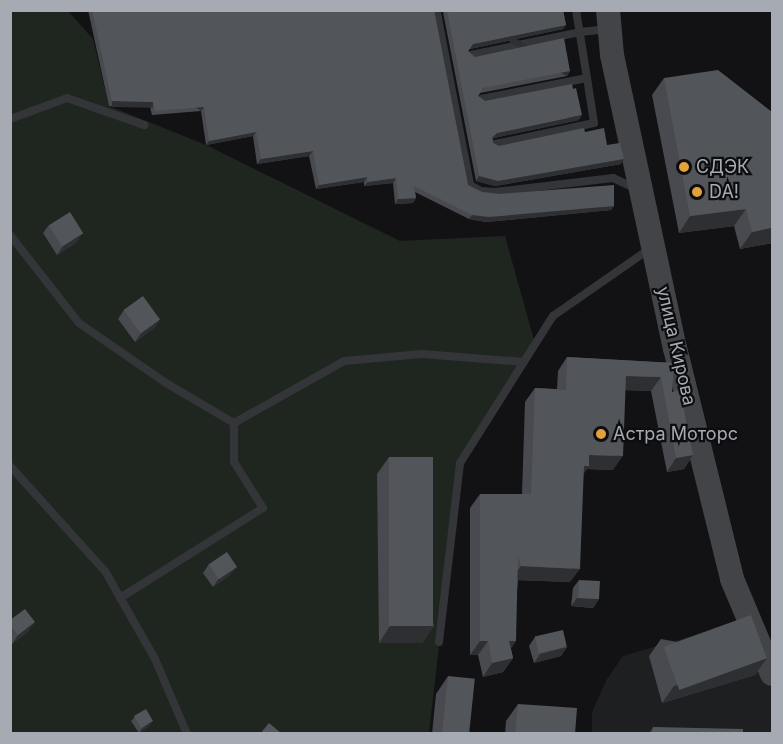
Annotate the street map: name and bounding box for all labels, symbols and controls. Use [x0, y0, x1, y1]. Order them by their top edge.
place label: СДЭК [696, 156, 749, 178]
marker: СДЭК [677, 160, 691, 174]
place label: DA! [709, 181, 739, 203]
marker: DA! [690, 185, 704, 199]
street label: улица Кирова [652, 285, 700, 407]
place label: Астра Моторс [613, 423, 738, 445]
marker: Астра Моторс [594, 427, 608, 441]

